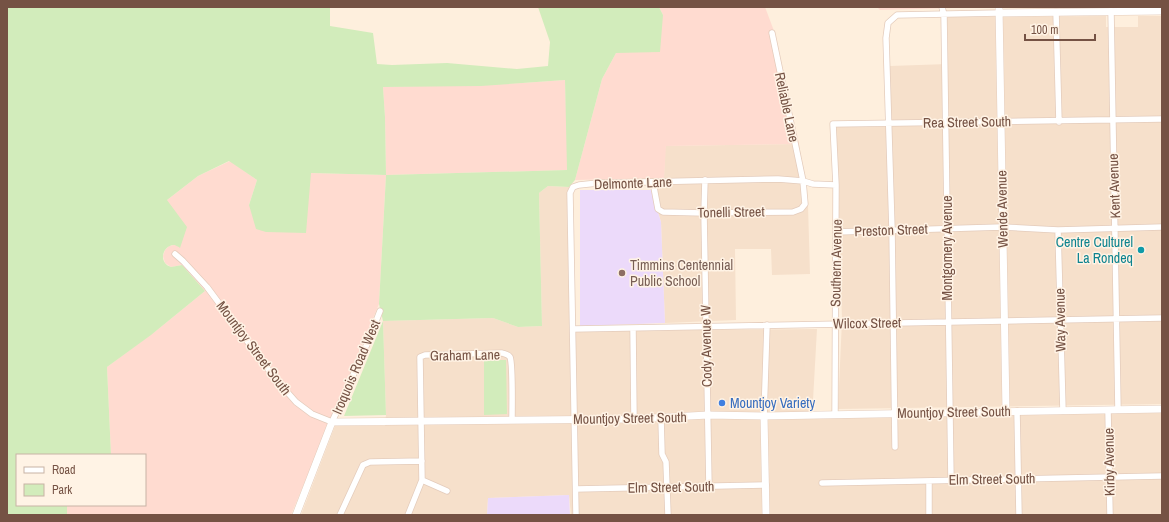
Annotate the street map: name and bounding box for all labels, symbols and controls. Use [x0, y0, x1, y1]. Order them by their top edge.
scale bar [1025, 16, 1095, 42]
text: 100 m [1031, 22, 1058, 38]
street label: Reliable Lane [771, 70, 803, 144]
street label: Rea Street South [923, 112, 1011, 132]
street label: Kent Avenue [1104, 153, 1124, 219]
street label: Wende Avenue [992, 170, 1012, 248]
street label: Delmonte Lane [594, 173, 672, 193]
street label: Montgomery Avenue [938, 195, 956, 301]
street label: Tonelli Street [697, 202, 765, 222]
street label: Southern Avenue [826, 219, 846, 307]
street label: Preston Street [854, 220, 928, 240]
place label: Centre Culturel La Rondeq [1056, 233, 1133, 267]
marker: Centre Culturel La Rondeq [1136, 245, 1146, 255]
place label: Timmins Centennial Public School [630, 256, 733, 290]
marker: Timmins Centennial Public School [617, 268, 627, 278]
street label: Way Avenue [1050, 288, 1070, 352]
street label: Mountjoy Street South [213, 297, 295, 399]
street label: Cody Avenue W [696, 305, 716, 387]
street label: Wilcox Street [833, 313, 901, 333]
street label: Iroquois Road West [328, 317, 384, 417]
street label: Graham Lane [430, 345, 500, 365]
place label: Mountjoy Variety [730, 394, 816, 412]
marker: Mountjoy Variety [717, 398, 727, 408]
street label: Mountjoy Street South [897, 402, 1011, 422]
street label: Mountjoy Street South [573, 408, 687, 428]
street label: Kirby Avenue [1099, 428, 1119, 496]
legend [16, 454, 146, 506]
text: Road [52, 462, 76, 478]
street label: Elm Street South [948, 469, 1036, 489]
street label: Elm Street South [627, 477, 715, 497]
text: Park [52, 482, 72, 498]

